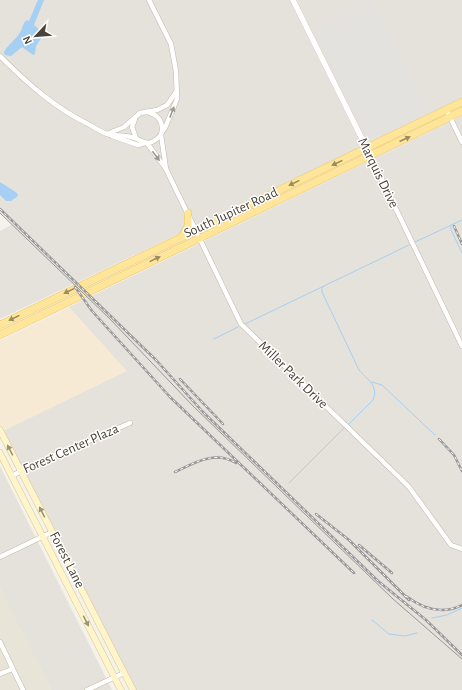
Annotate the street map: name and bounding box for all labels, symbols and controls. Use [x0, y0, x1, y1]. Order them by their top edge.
north arrow [16, 16, 56, 56]
text: N [21, 34, 34, 46]
one-way arrow [169, 106, 175, 117]
street label: Marquis Drive [355, 136, 401, 210]
one-way arrow [399, 136, 411, 142]
one-way arrow [152, 151, 161, 162]
one-way arrow [331, 160, 342, 166]
one-way arrow [288, 180, 300, 186]
street label: South Jupiter Road [182, 185, 280, 241]
one-way arrow [149, 256, 160, 262]
one-way arrow [63, 288, 75, 294]
one-way arrow [8, 315, 20, 321]
street label: Miller Park Drive [256, 339, 330, 411]
street label: Forest Center Plaza [21, 421, 121, 476]
one-way arrow [7, 444, 14, 456]
one-way arrow [39, 506, 45, 517]
street label: Forest Lane [47, 530, 87, 590]
one-way arrow [83, 616, 89, 627]

